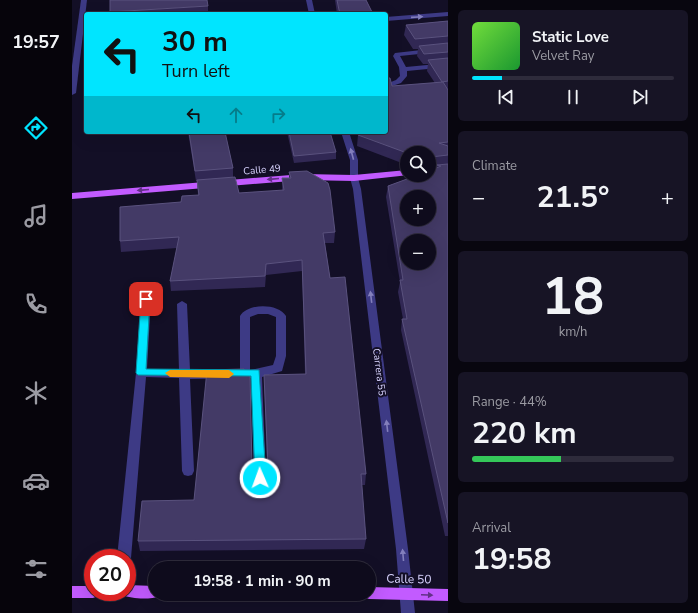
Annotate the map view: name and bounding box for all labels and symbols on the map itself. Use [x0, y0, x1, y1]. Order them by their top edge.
one-way arrow [411, 13, 423, 20]
one-way arrow [349, 148, 355, 160]
street label: Calle 49 [243, 161, 281, 179]
one-way arrow [267, 176, 279, 183]
one-way arrow [137, 186, 149, 193]
pin [129, 282, 163, 316]
one-way arrow [368, 291, 374, 303]
street label: Carrera 55 [369, 348, 389, 397]
one-way arrow [384, 420, 390, 432]
position arrow [239, 457, 281, 499]
speed limit sign: 20 [84, 549, 136, 601]
one-way arrow [399, 549, 406, 561]
street label: Calle 50 [386, 571, 432, 587]
one-way arrow [421, 591, 433, 598]

